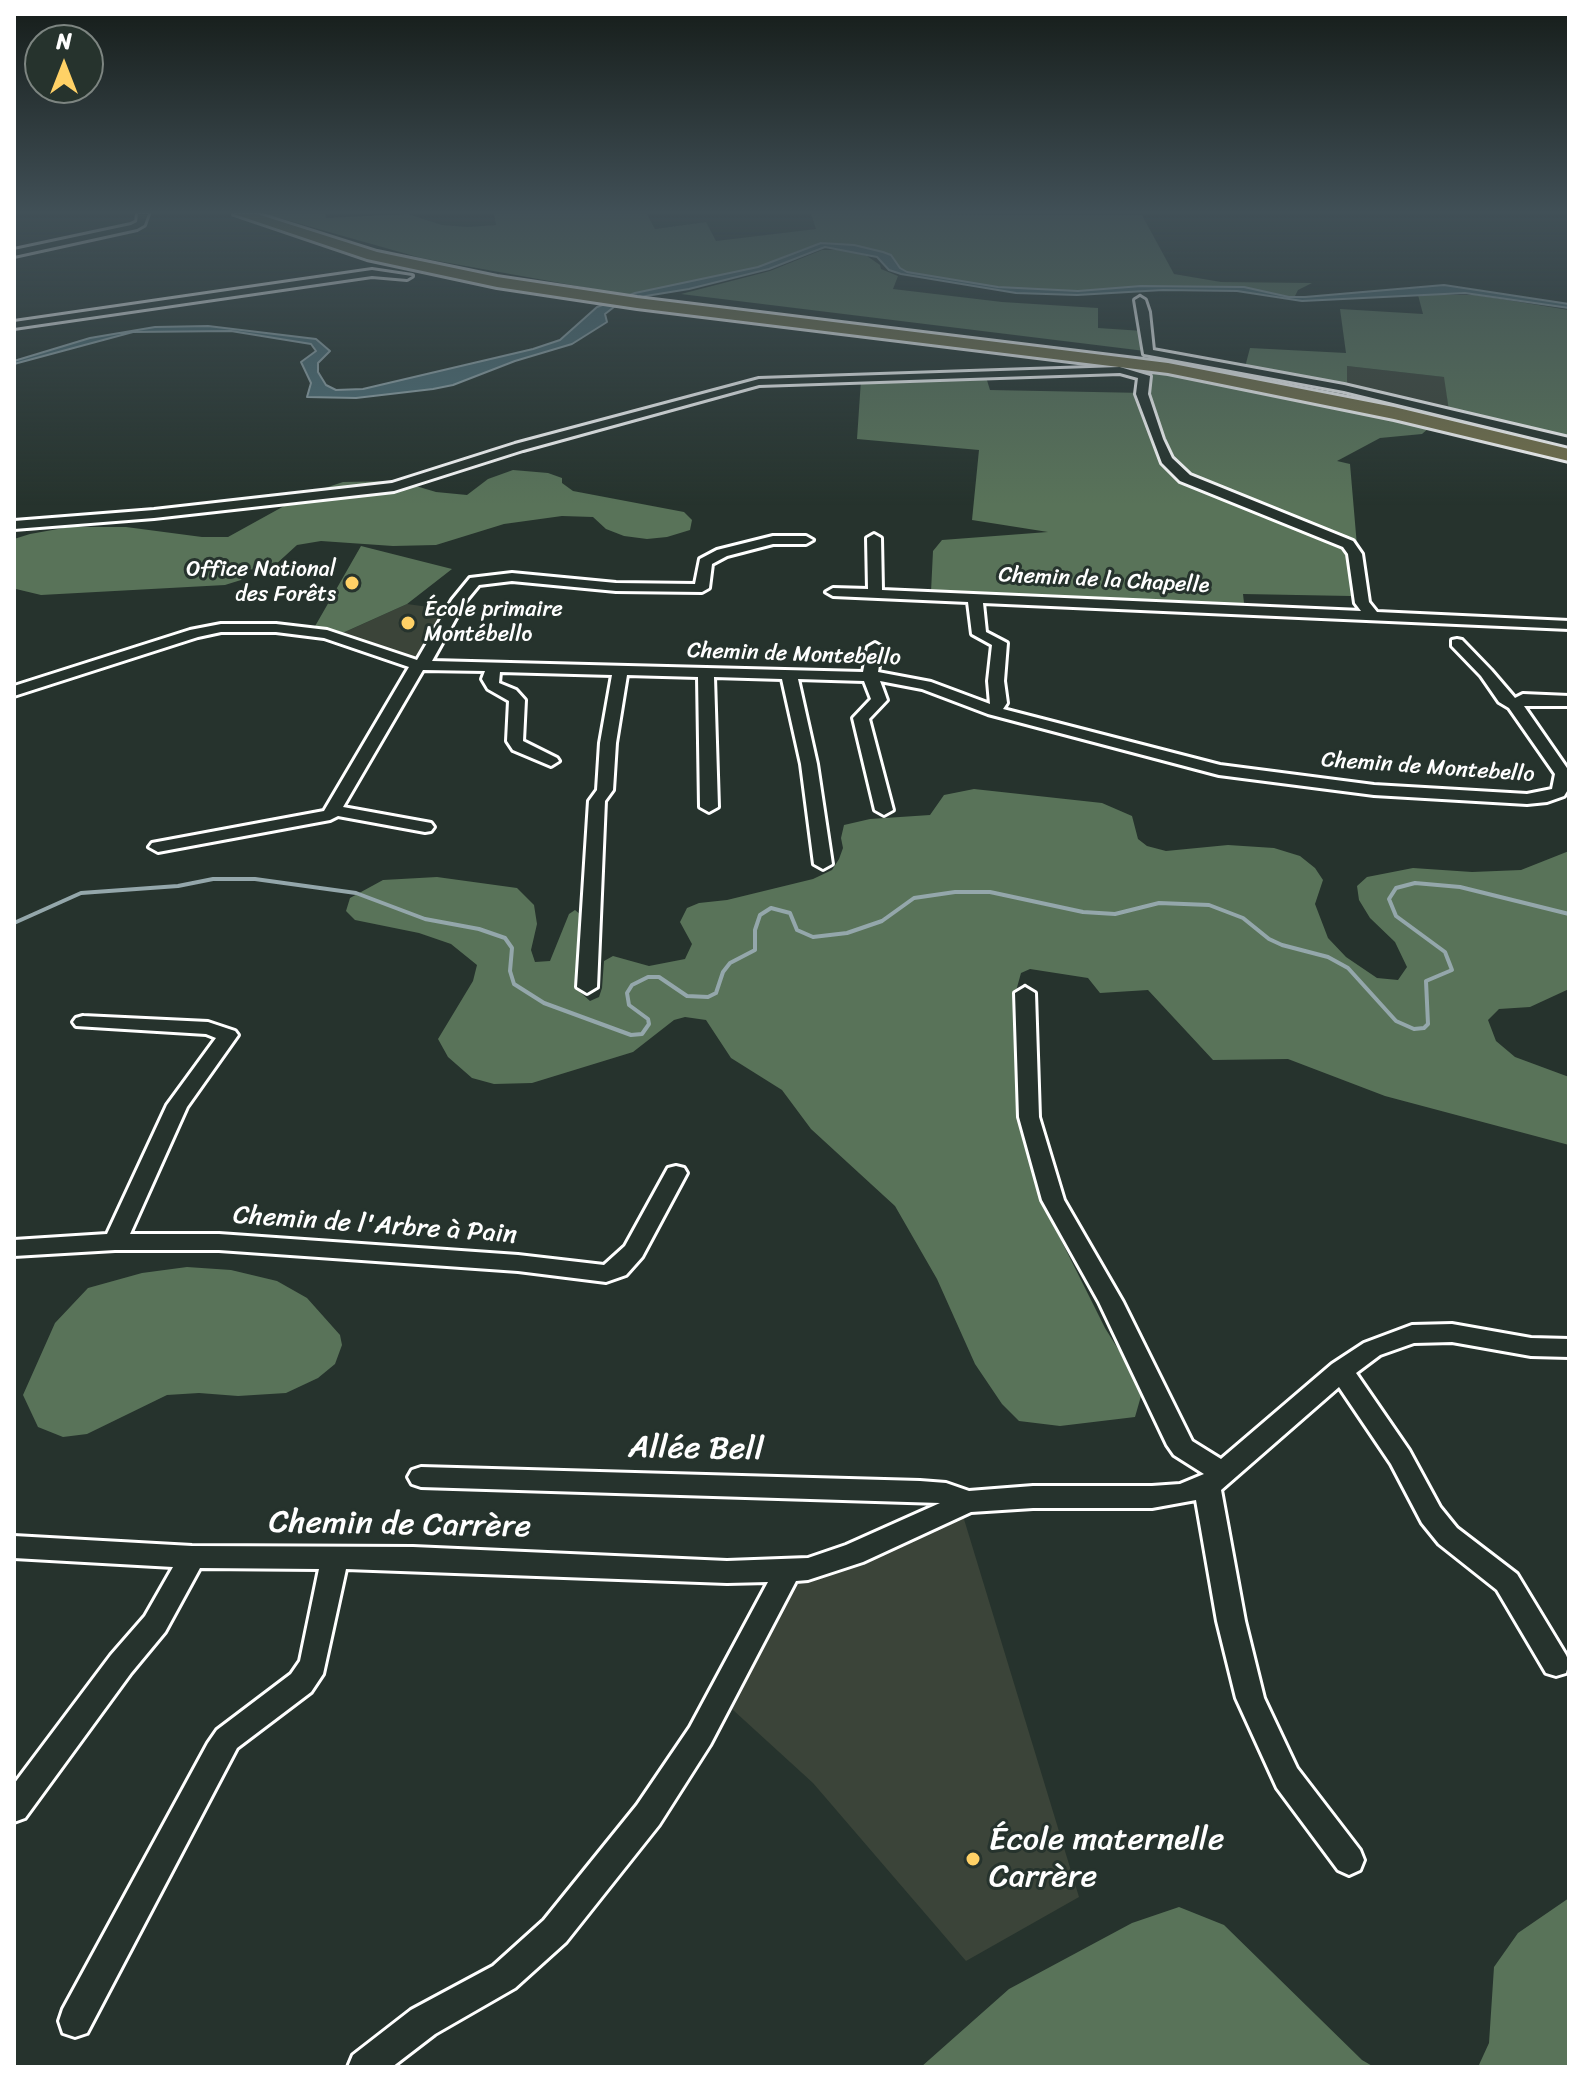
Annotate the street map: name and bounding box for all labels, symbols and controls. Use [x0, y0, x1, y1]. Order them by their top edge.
text: N [56, 22, 72, 61]
north arrow [24, 24, 104, 104]
place label: Office National des Forêts [186, 557, 336, 608]
street label: Chemin de la Chapelle [998, 562, 1210, 600]
marker: Office National des Forêts [343, 574, 361, 592]
place label: École primaire Montébello [424, 597, 563, 648]
marker: École primaire Montébello [399, 614, 417, 632]
street label: Chemin de Montebello [687, 638, 901, 672]
street label: Chemin de Montebello [1320, 747, 1536, 789]
street label: Chemin de l'Arbre à Pain [232, 1201, 518, 1251]
street label: Allée Bell [628, 1430, 764, 1470]
street label: Chemin de Carrère [269, 1505, 531, 1547]
place label: École maternelle Carrère [989, 1822, 1224, 1897]
marker: École maternelle Carrère [964, 1850, 982, 1868]

